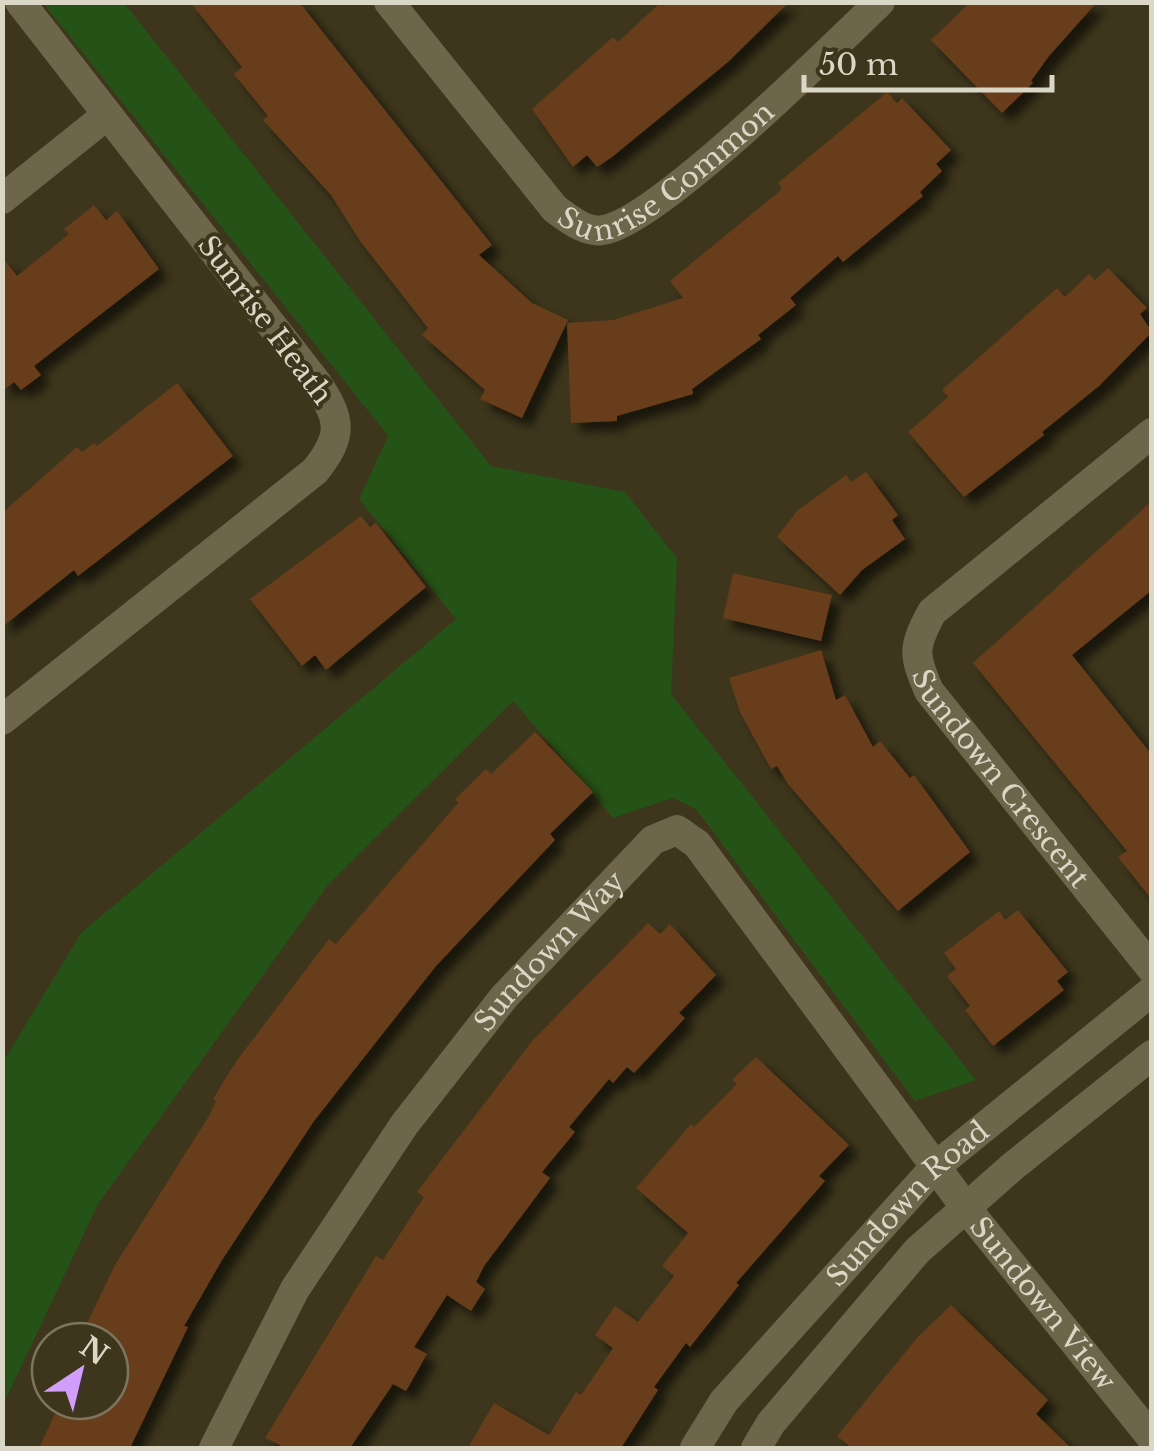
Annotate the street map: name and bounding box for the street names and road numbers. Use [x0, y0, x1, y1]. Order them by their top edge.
street label: Sunrise Common [551, 94, 781, 249]
street label: Sunrise Heath [190, 229, 340, 411]
street label: Sundown Crescent [904, 664, 1097, 895]
street label: Sundown Way [466, 864, 632, 1038]
street label: Sundown Road [818, 1113, 996, 1294]
street label: Sundown View [962, 1209, 1124, 1398]

